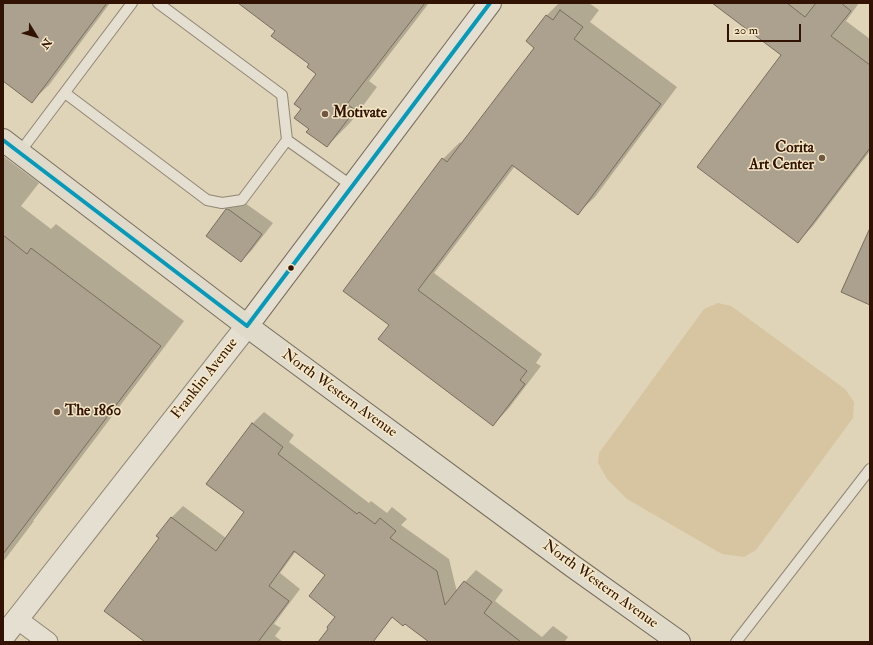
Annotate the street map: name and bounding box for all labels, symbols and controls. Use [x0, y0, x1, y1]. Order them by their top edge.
north arrow [16, 16, 56, 56]
scale bar [729, 16, 803, 42]
text: 20 m [734, 23, 758, 38]
text: N [38, 36, 54, 51]
place label: Motivate [333, 105, 387, 123]
marker: Motivate [320, 109, 330, 119]
place label: Corita Art Center [749, 140, 814, 175]
marker: Corita Art Center [817, 153, 827, 163]
unlabelled marker [286, 263, 296, 273]
street label: Franklin Avenue [168, 335, 242, 423]
street label: North Western Avenue [278, 346, 400, 442]
place label: The 1860 [65, 403, 121, 421]
marker: The 1860 [52, 407, 62, 417]
street label: North Western Avenue [539, 537, 661, 633]

